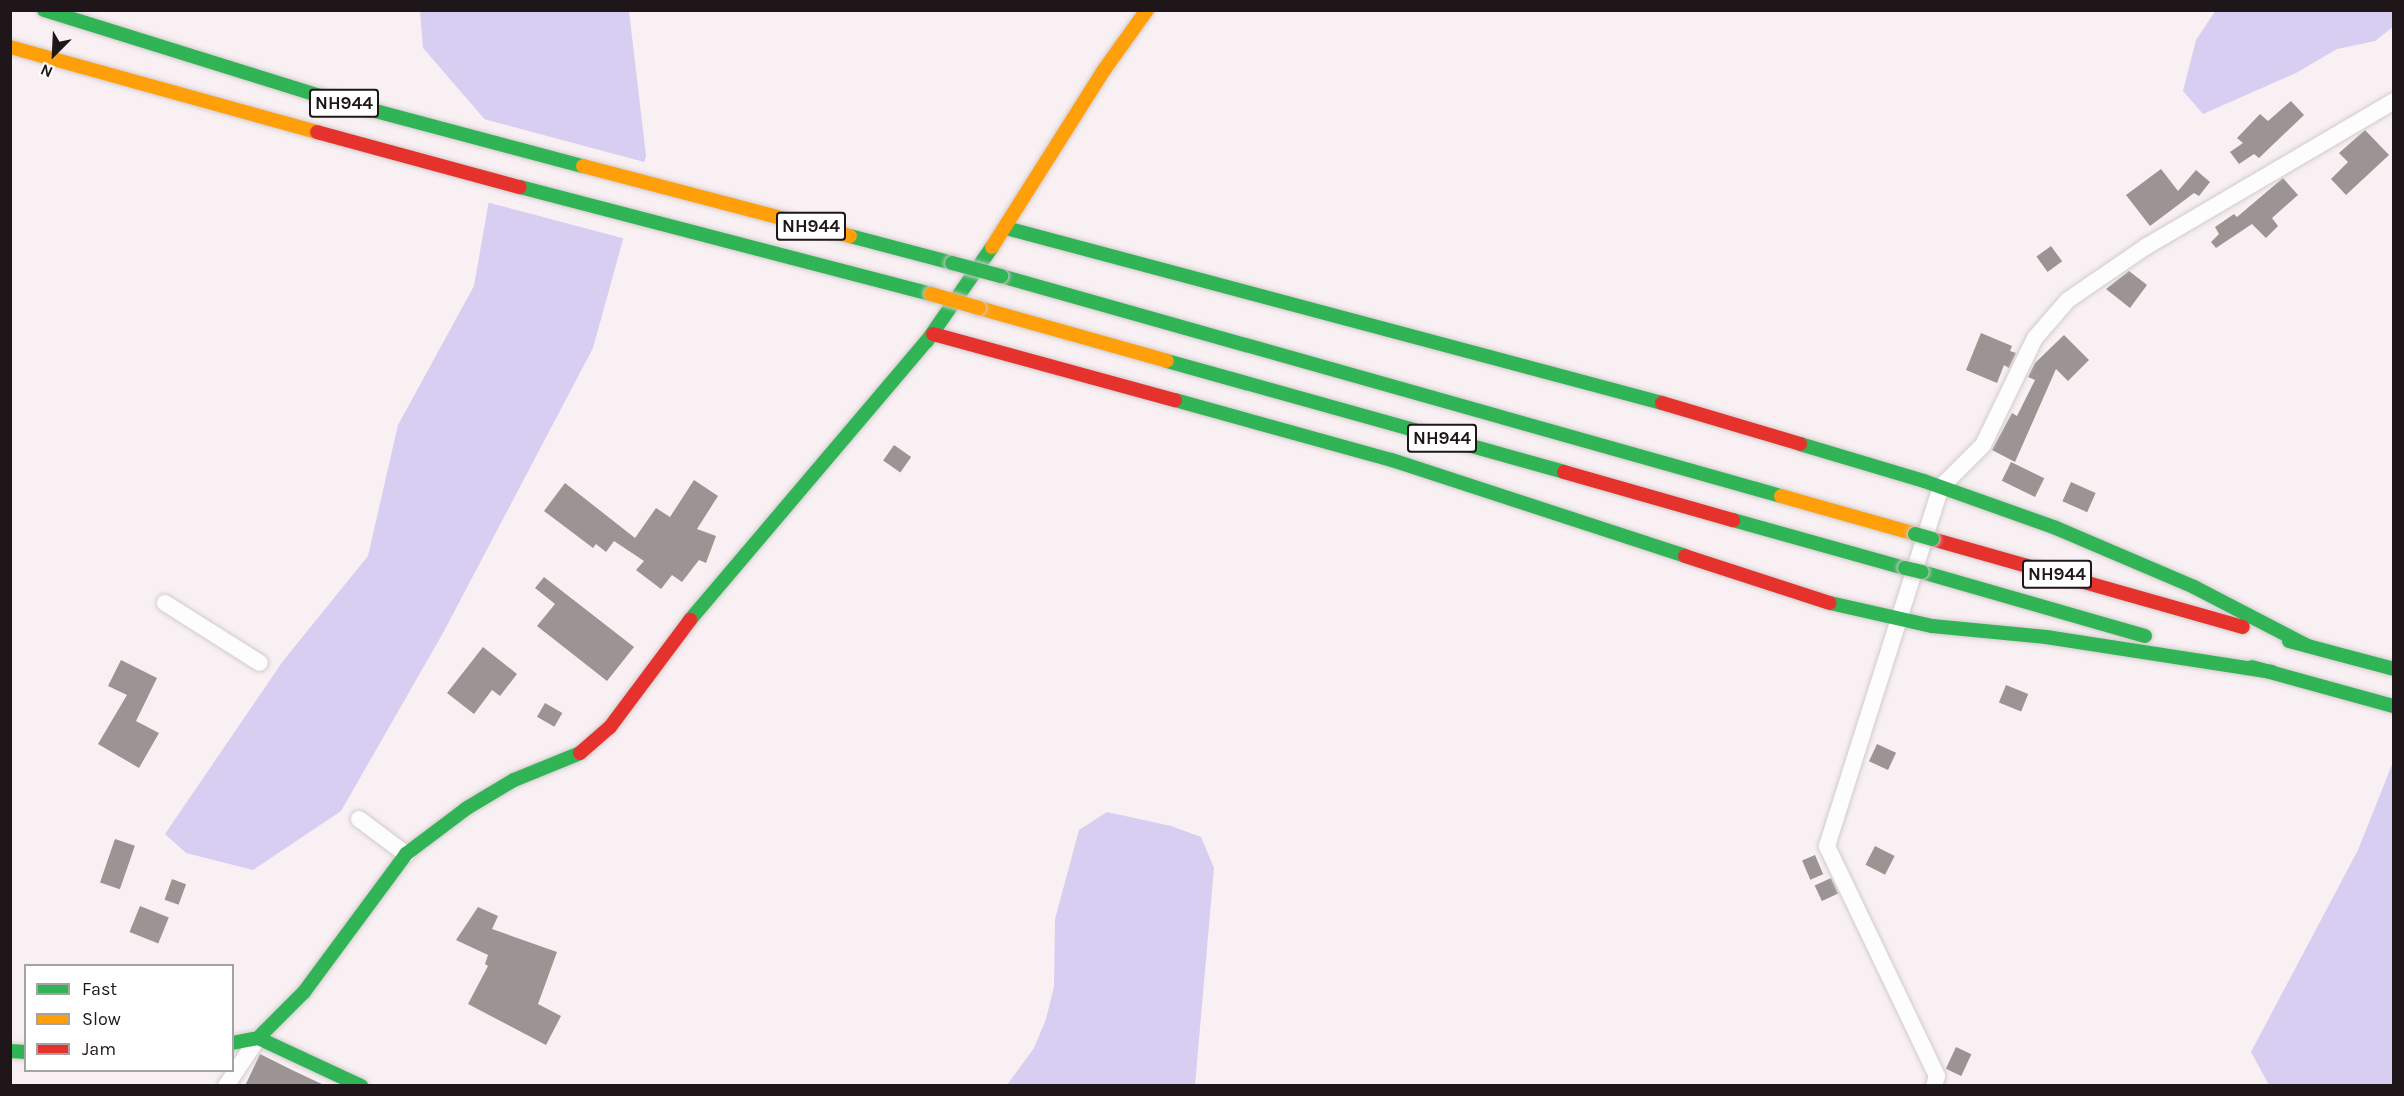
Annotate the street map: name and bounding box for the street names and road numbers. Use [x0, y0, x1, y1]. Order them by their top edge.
road number: NH944 [308, 88, 380, 118]
road number: NH944 [775, 211, 847, 241]
road number: NH944 [1406, 423, 1478, 453]
road number: NH944 [2021, 559, 2093, 589]

